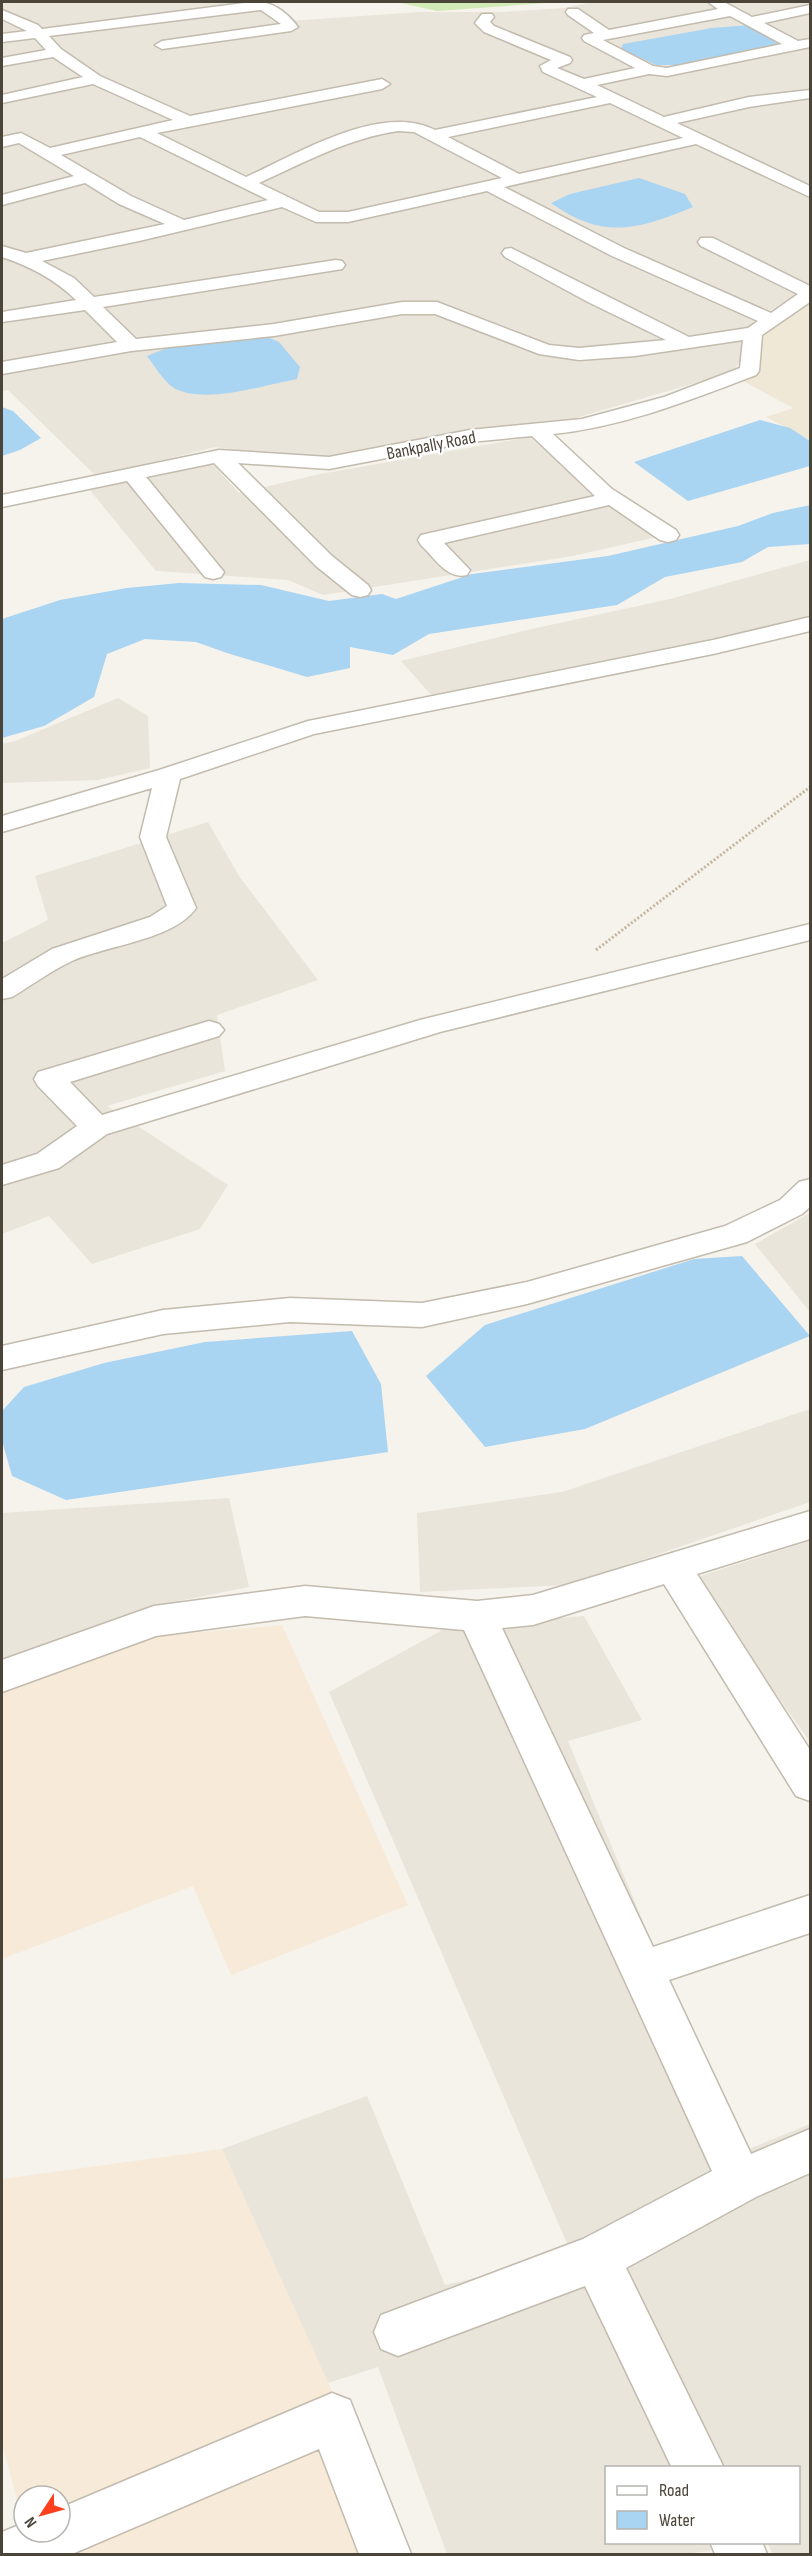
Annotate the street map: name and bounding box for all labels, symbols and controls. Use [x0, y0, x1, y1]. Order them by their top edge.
street label: Bankpally Road [385, 427, 477, 464]
legend [605, 2466, 800, 2544]
text: Road [659, 2480, 689, 2501]
north arrow [12, 2484, 72, 2544]
text: Water [659, 2510, 695, 2531]
text: N [21, 2513, 41, 2531]

